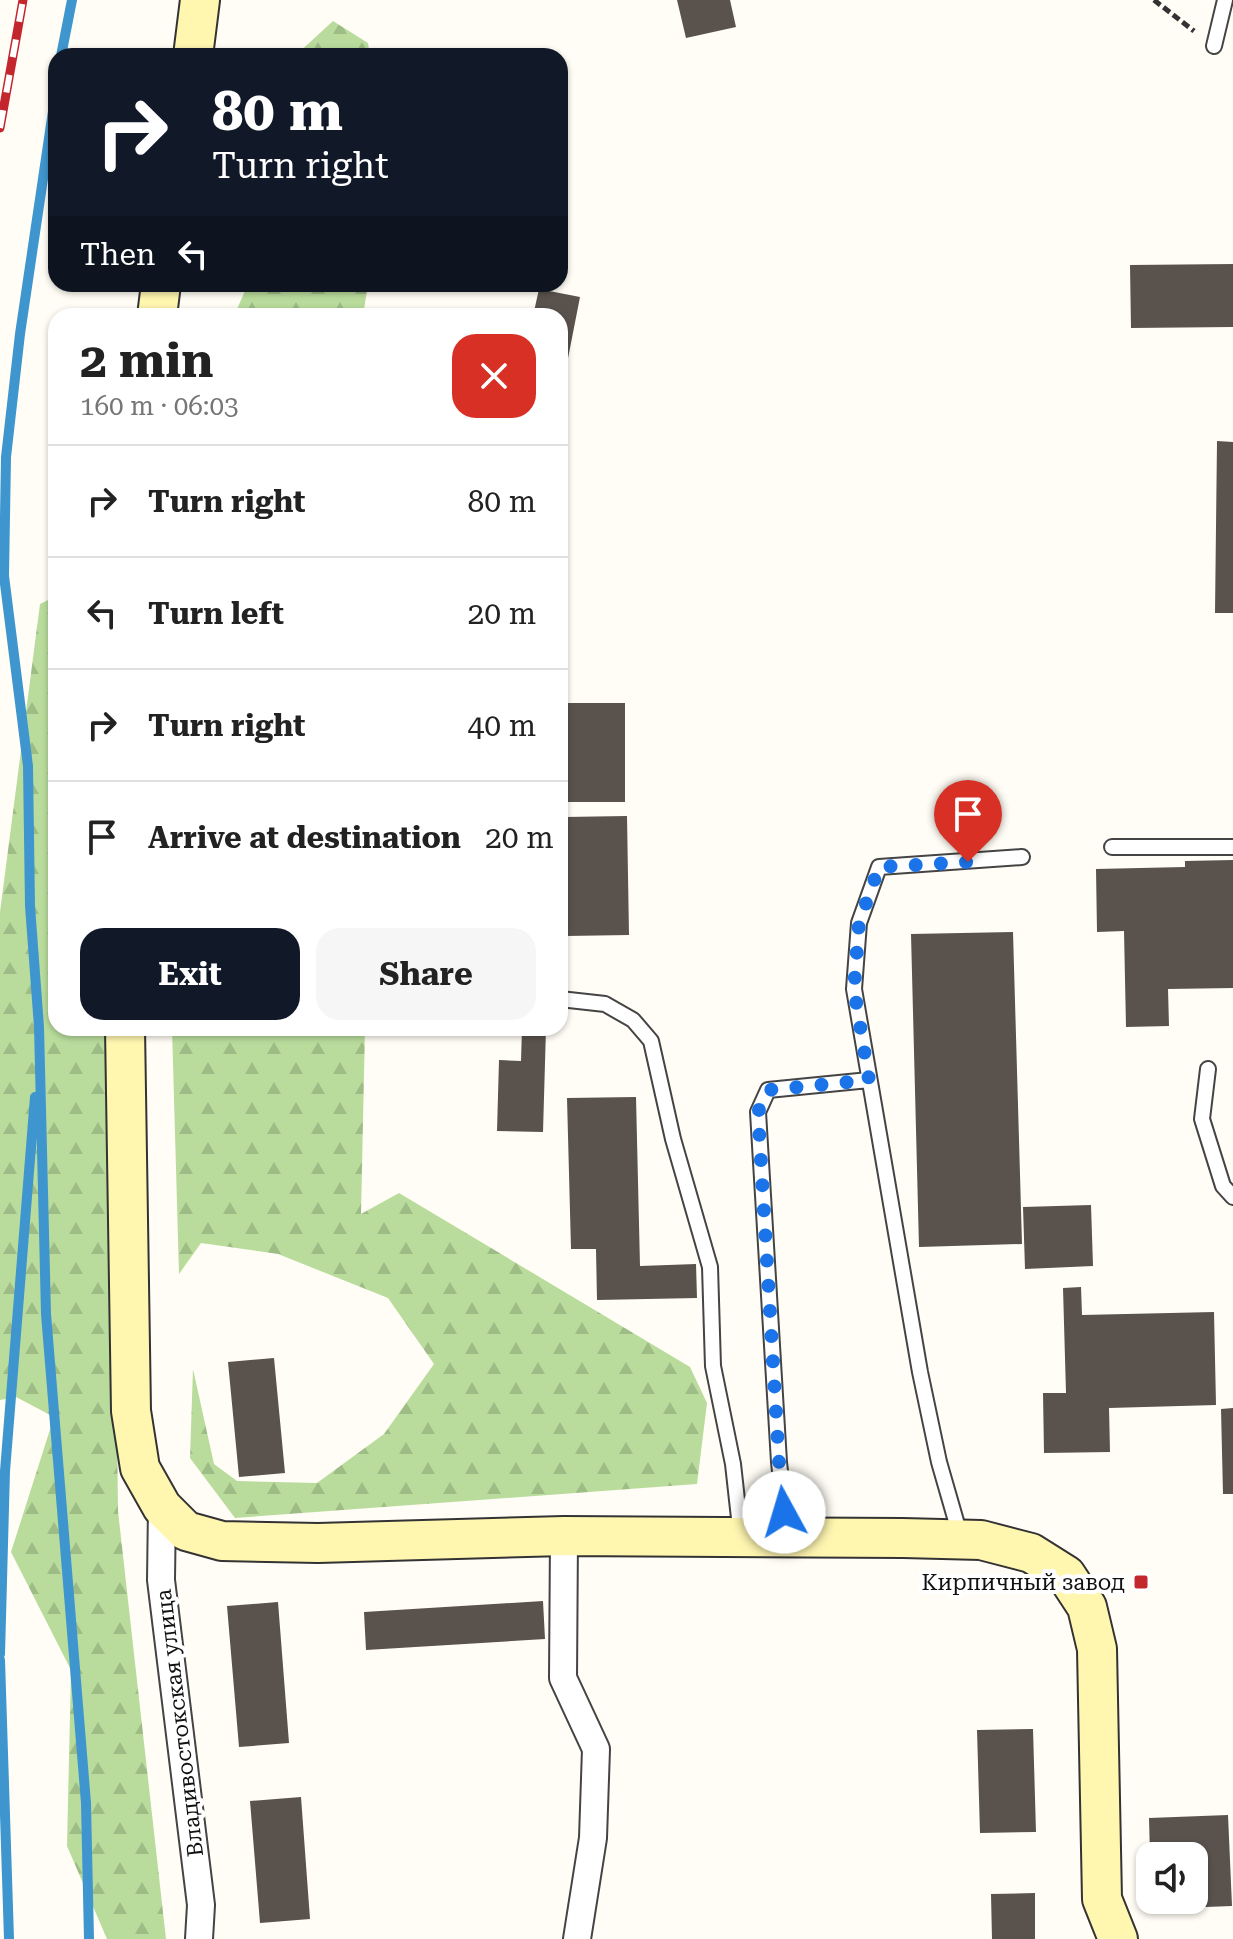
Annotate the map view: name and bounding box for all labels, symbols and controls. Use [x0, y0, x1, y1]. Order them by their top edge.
text: 80 m [212, 78, 343, 144]
icon: right [80, 80, 184, 184]
text: Turn right [212, 145, 389, 187]
icon: left [171, 232, 215, 276]
text: Then [80, 237, 155, 272]
text: 2 min [80, 333, 213, 389]
button: close [452, 334, 536, 418]
text: 160 m · 06:03 [80, 391, 239, 421]
icon: right [80, 479, 124, 523]
text: Turn right [148, 484, 305, 519]
text: 80 m [467, 484, 536, 519]
icon: left [80, 591, 124, 635]
text: Turn left [148, 596, 284, 631]
text: 20 m [467, 596, 536, 631]
icon: right [80, 703, 124, 747]
text: Turn right [148, 708, 305, 743]
text: 40 m [467, 708, 536, 743]
pin [934, 780, 1002, 862]
icon: arrive [946, 792, 990, 836]
icon: arrive [80, 815, 124, 859]
text: Arrive at destination [148, 820, 461, 855]
text: 20 m [485, 820, 554, 855]
button: Exit [80, 928, 300, 1020]
button: Share [316, 928, 536, 1020]
position arrow [742, 1470, 826, 1554]
place label: Кирпичный завод [922, 1570, 1125, 1595]
marker: Кирпичный завод [1132, 1573, 1150, 1591]
street label: Владивостокская улица [151, 1588, 208, 1858]
map controls [1136, 1842, 1208, 1914]
button: sound [1136, 1842, 1208, 1914]

